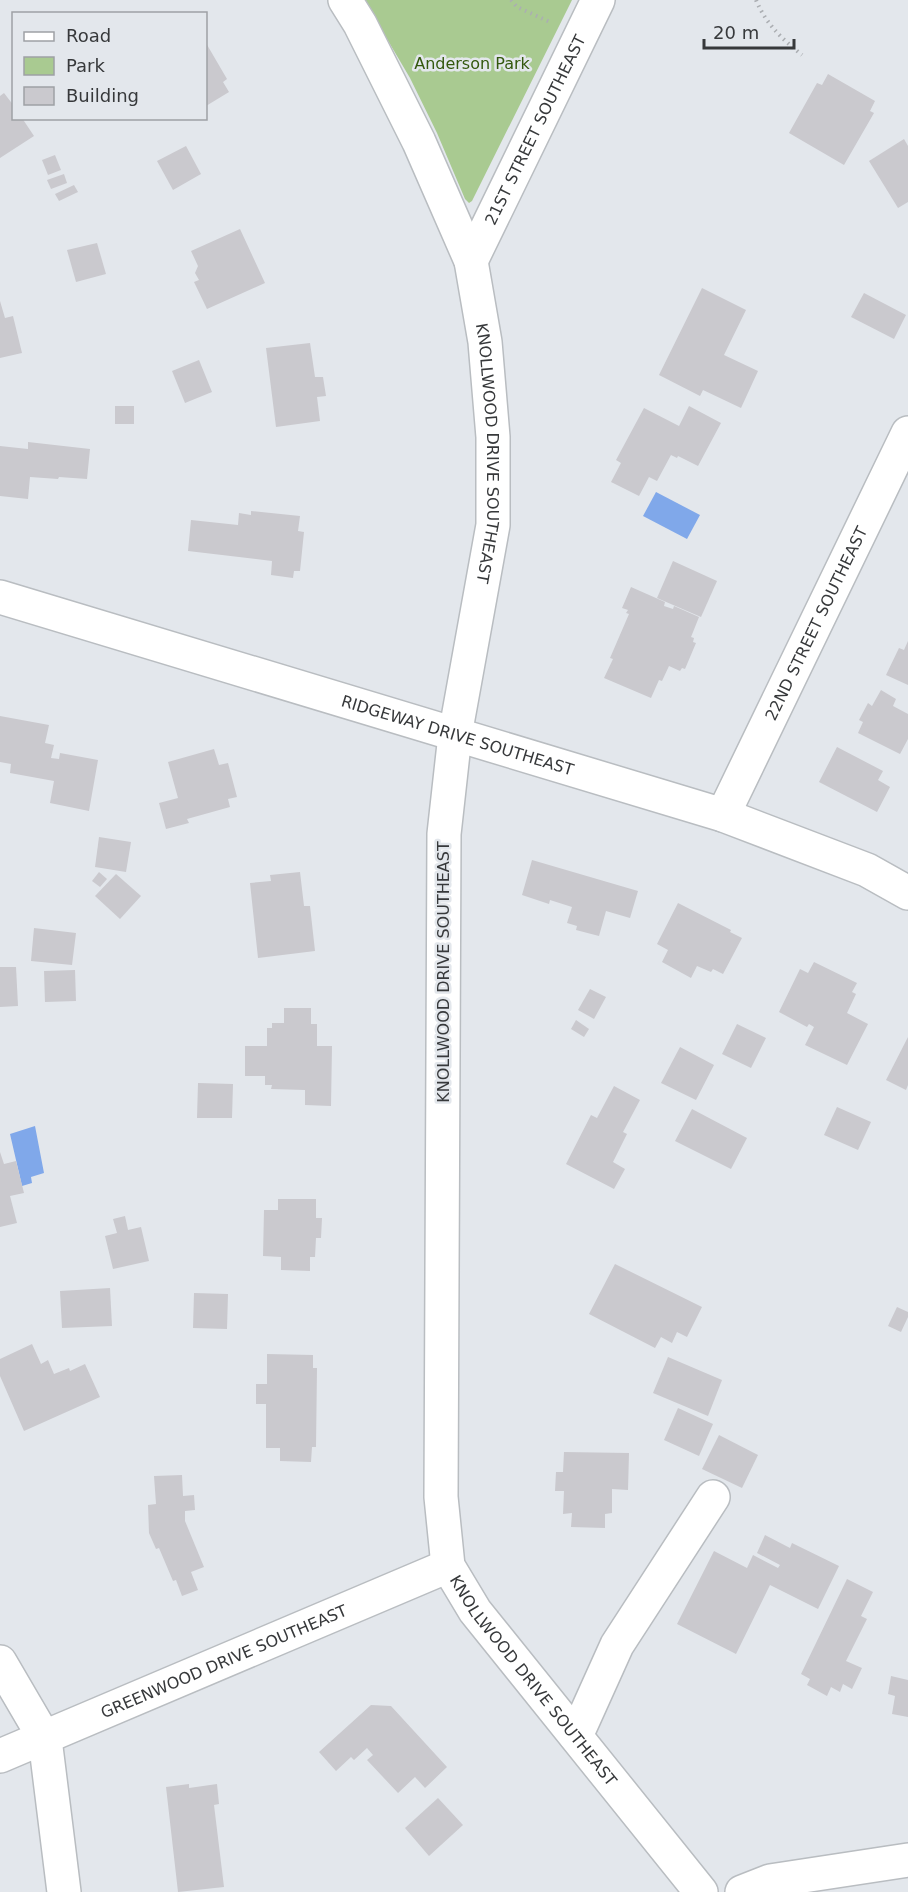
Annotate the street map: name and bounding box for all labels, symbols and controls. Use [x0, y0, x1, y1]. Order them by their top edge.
legend [12, 12, 207, 120]
scale bar [704, 12, 794, 50]
text: 20 m [713, 22, 759, 43]
text: Road [66, 25, 111, 46]
street label: 21ST STREET SOUTHEAST [481, 32, 590, 228]
park label: Anderson Park [414, 54, 531, 73]
text: Park [66, 55, 105, 76]
text: Building [66, 85, 139, 106]
street label: KNOLLWOOD DRIVE SOUTHEAST [472, 322, 503, 585]
street label: 22ND STREET SOUTHEAST [761, 523, 871, 724]
street label: RIDGEWAY DRIVE SOUTHEAST [339, 691, 576, 780]
street label: KNOLLWOOD DRIVE SOUTHEAST [434, 841, 453, 1103]
street label: KNOLLWOOD DRIVE SOUTHEAST [446, 1572, 621, 1790]
street label: GREENWOOD DRIVE SOUTHEAST [98, 1601, 350, 1722]

